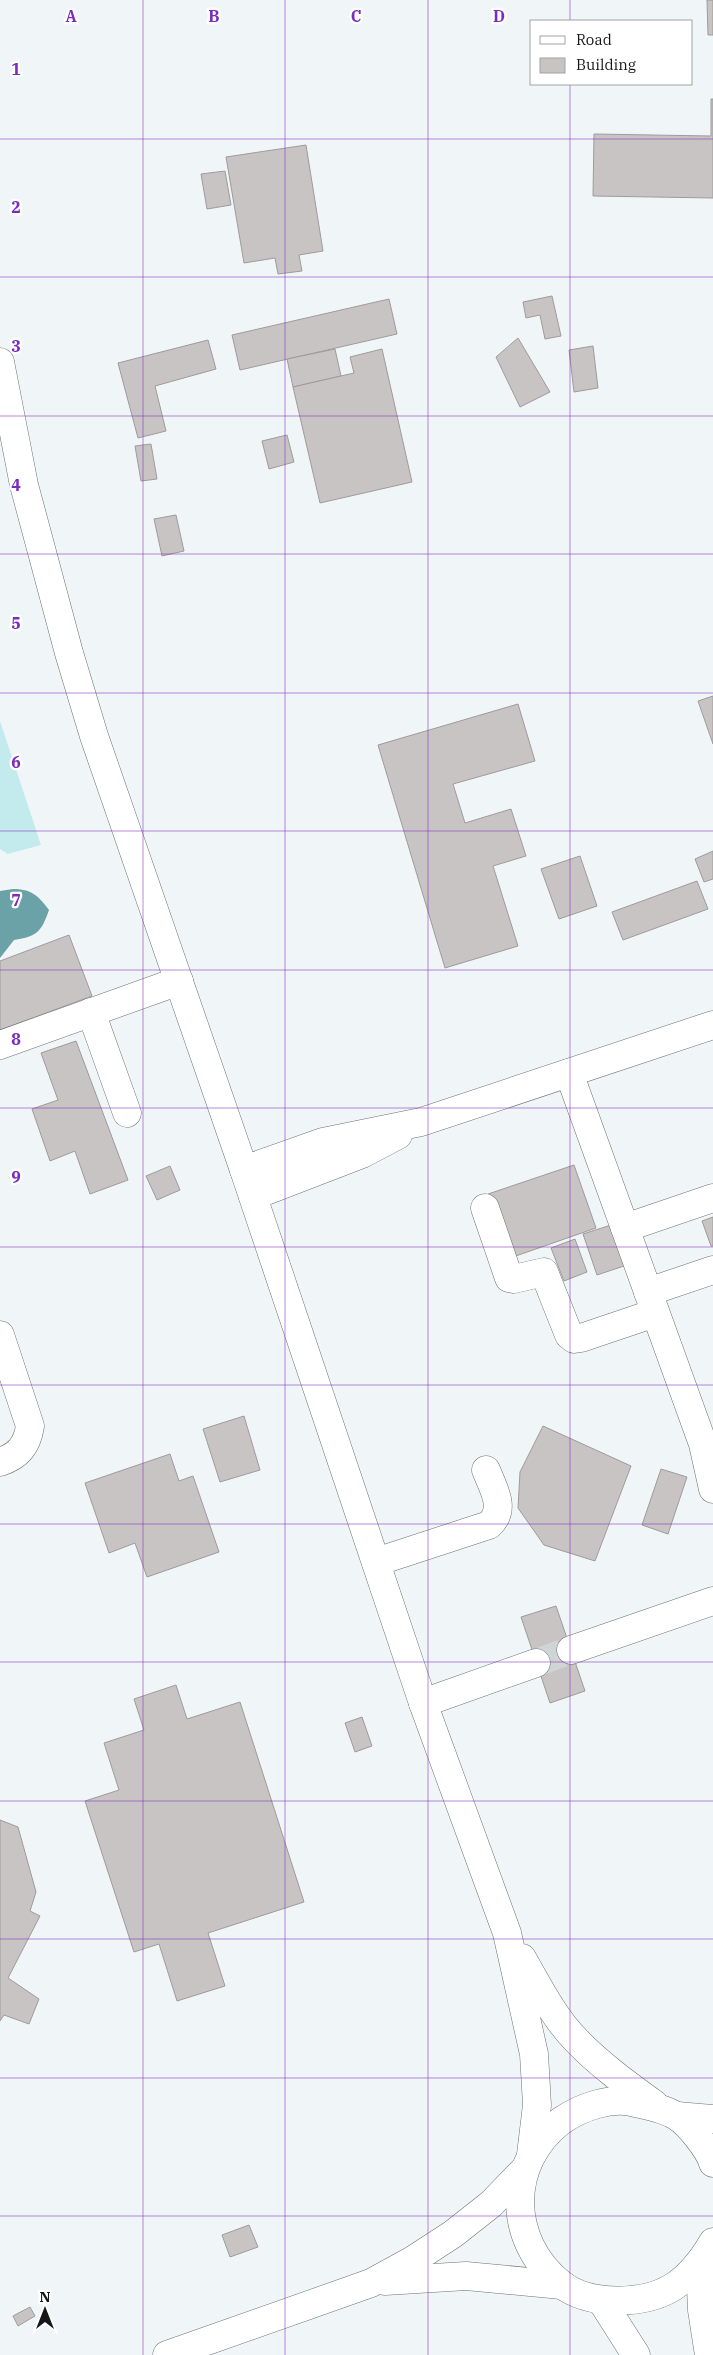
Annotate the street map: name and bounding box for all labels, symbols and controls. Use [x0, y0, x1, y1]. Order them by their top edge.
text: A [65, 6, 77, 26]
text: B [208, 6, 220, 26]
text: C [351, 6, 361, 26]
text: D [493, 6, 505, 26]
legend [530, 20, 693, 85]
text: Road [576, 30, 612, 49]
text: Building [576, 55, 636, 74]
text: 1 [11, 59, 21, 79]
text: 2 [11, 197, 21, 217]
text: 3 [11, 336, 21, 356]
text: 4 [11, 475, 21, 495]
text: 5 [11, 613, 21, 633]
text: 6 [11, 752, 21, 772]
text: 7 [11, 890, 21, 910]
text: 8 [11, 1029, 21, 1049]
text: 9 [11, 1167, 21, 1187]
north arrow [20, 2285, 70, 2335]
text: N [39, 2288, 51, 2306]

